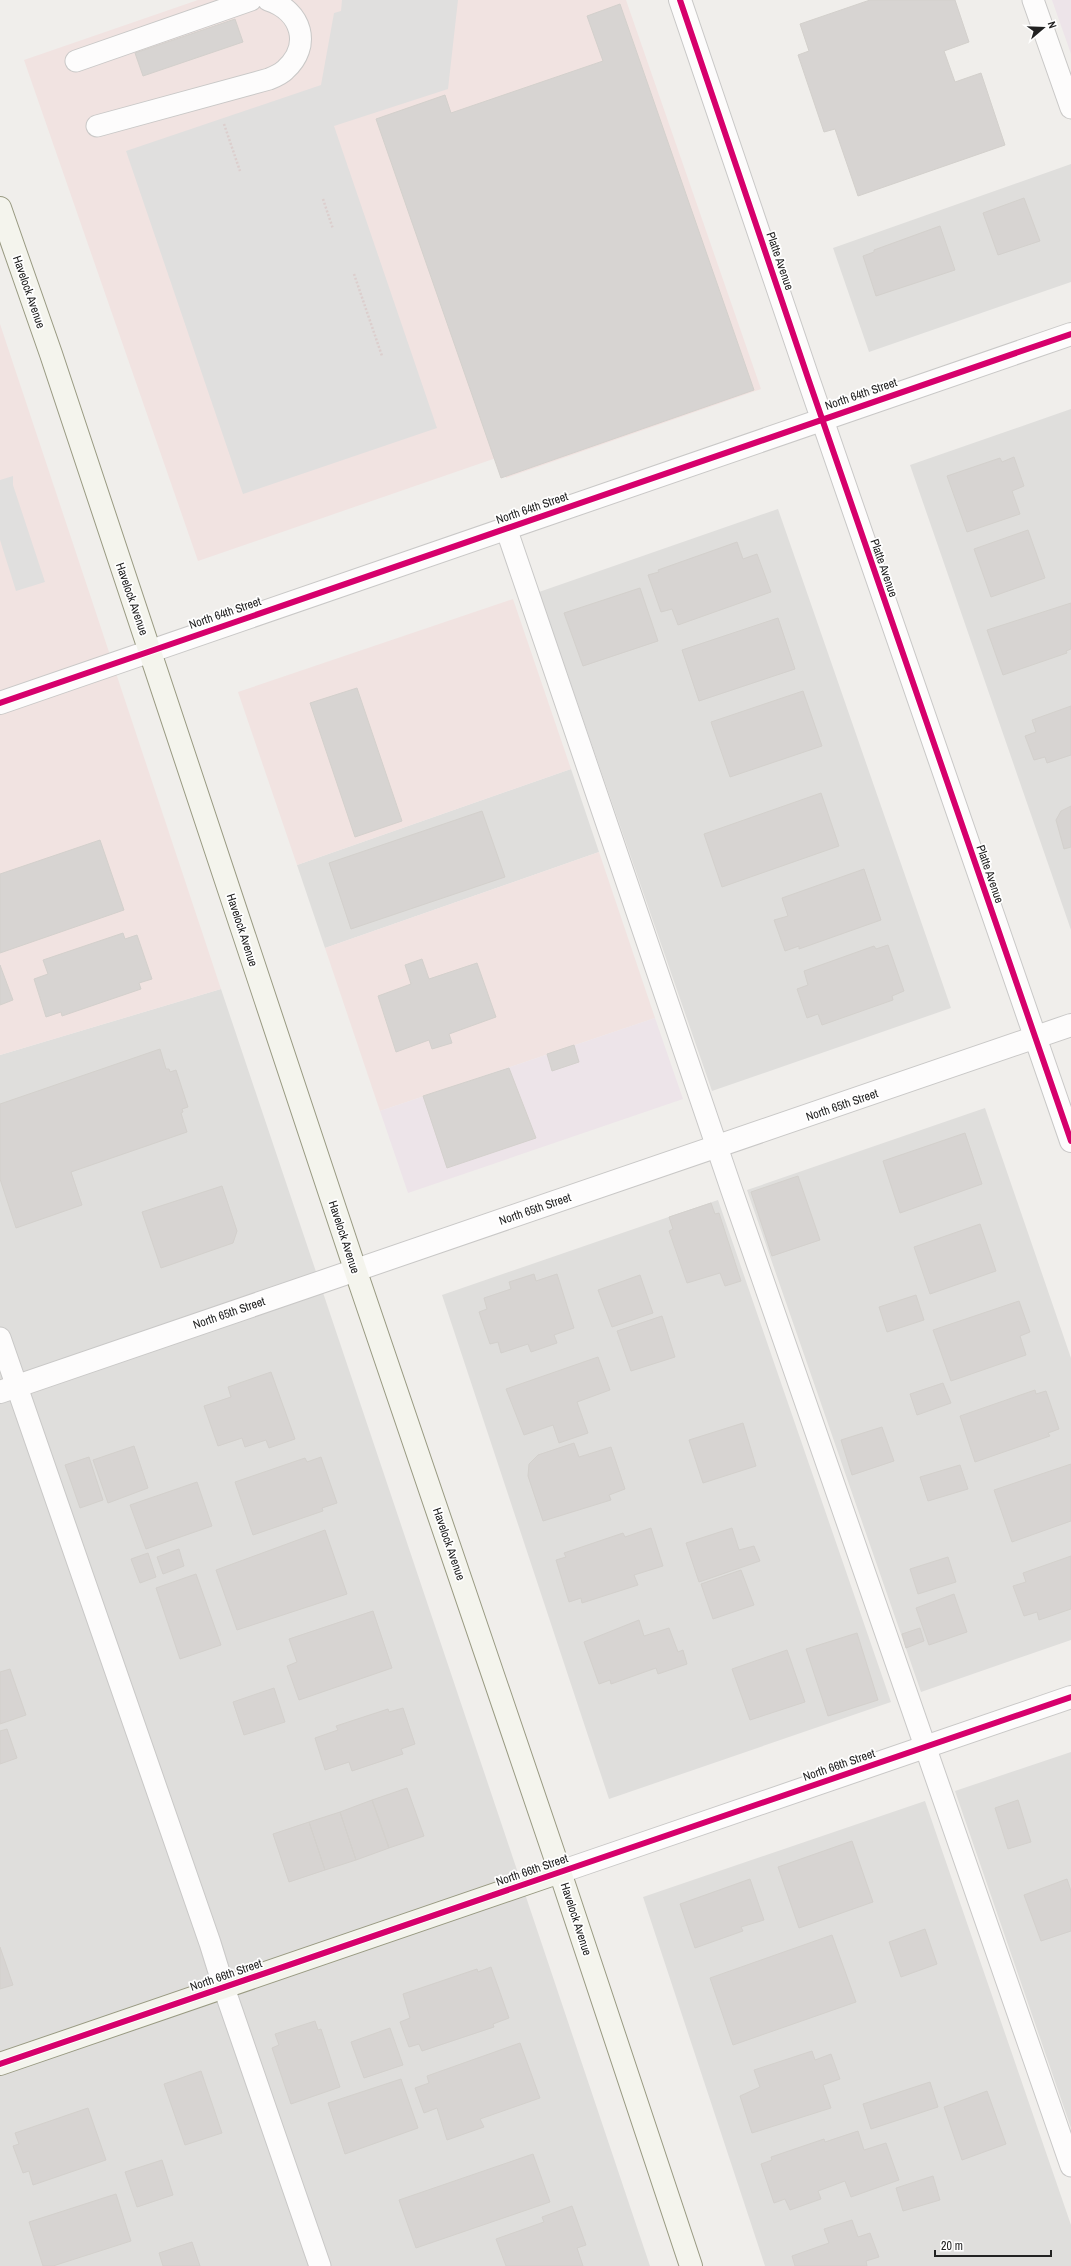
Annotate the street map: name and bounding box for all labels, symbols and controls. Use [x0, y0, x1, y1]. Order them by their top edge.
north arrow [1023, 8, 1063, 48]
text: N [1045, 19, 1060, 30]
street label: Platte Avenue [763, 230, 797, 292]
street label: Havelock Avenue [9, 254, 49, 330]
street label: North 64th Street [823, 374, 899, 414]
street label: North 64th Street [494, 488, 570, 528]
street label: Platte Avenue [867, 537, 901, 599]
street label: Havelock Avenue [112, 561, 152, 637]
street label: North 64th Street [187, 593, 263, 633]
street label: Platte Avenue [973, 843, 1007, 905]
street label: Havelock Avenue [223, 891, 261, 969]
street label: North 65th Street [804, 1085, 880, 1125]
street label: North 65th Street [497, 1189, 573, 1229]
street label: Havelock Avenue [325, 1198, 363, 1276]
street label: North 65th Street [191, 1293, 267, 1333]
street label: Havelock Avenue [429, 1506, 469, 1582]
street label: North 66th Street [801, 1745, 877, 1785]
street label: North 66th Street [494, 1850, 570, 1890]
street label: Havelock Avenue [557, 1880, 595, 1958]
street label: North 66th Street [188, 1955, 264, 1995]
scale bar [935, 2232, 1051, 2258]
text: 20 m [941, 2238, 963, 2254]

